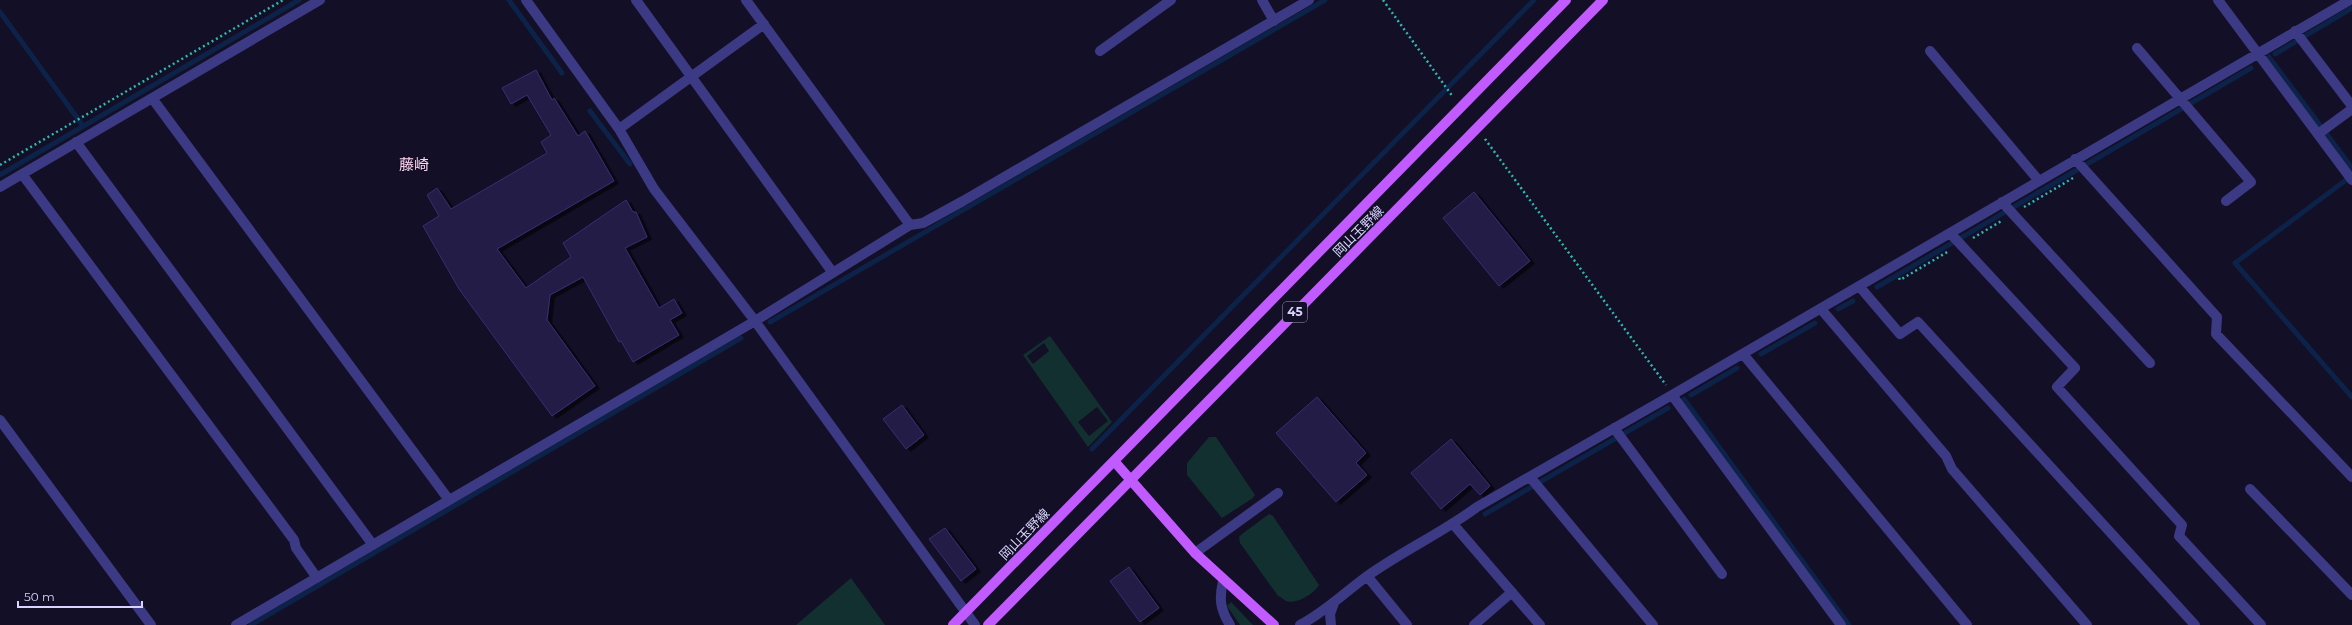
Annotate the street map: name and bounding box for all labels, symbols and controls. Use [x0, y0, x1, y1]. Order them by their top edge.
district label: 藤崎 [399, 155, 429, 174]
street label: 岡山玉野線 [1329, 202, 1387, 260]
road number: 45 [1283, 302, 1307, 322]
street label: 岡山玉野線 [996, 505, 1052, 563]
scale bar [18, 583, 142, 609]
text: 50 m [24, 589, 55, 604]

